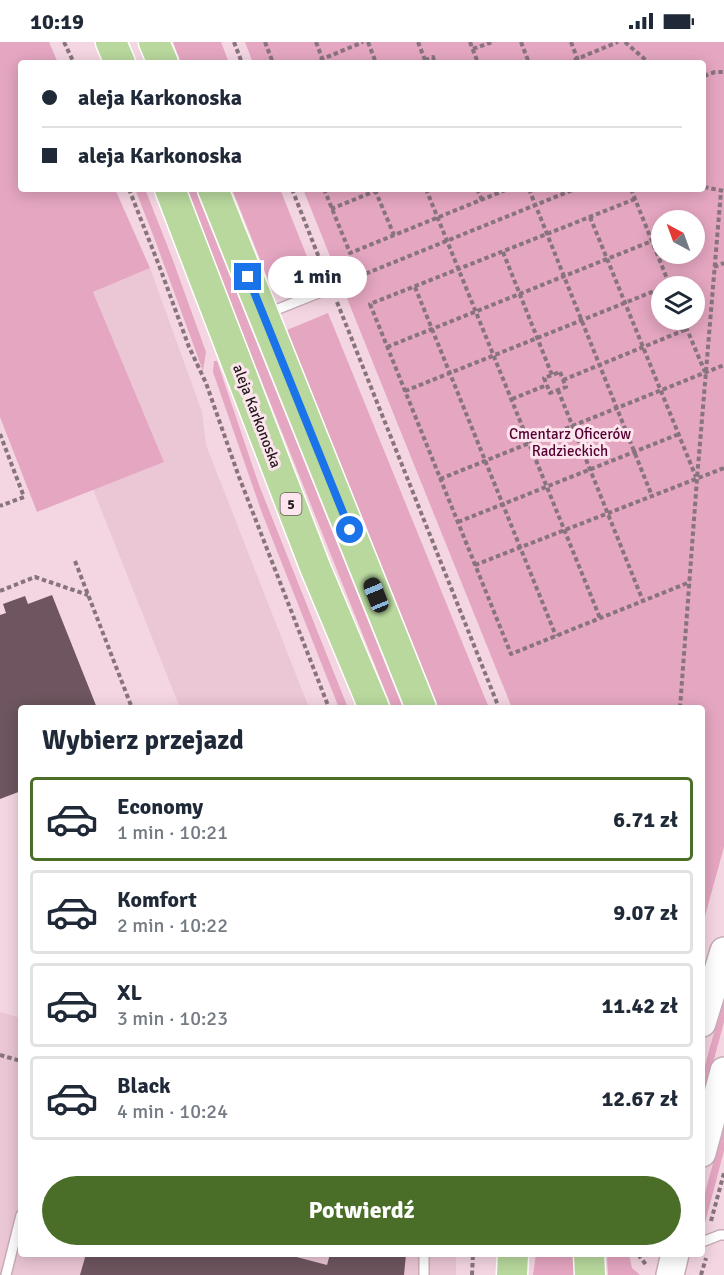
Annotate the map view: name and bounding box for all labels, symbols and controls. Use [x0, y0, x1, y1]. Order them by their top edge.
text: 10:19 [30, 8, 84, 35]
text: aleja Karkonoska [78, 84, 242, 111]
text: aleja Karkonoska [78, 142, 242, 169]
north arrow [651, 210, 705, 264]
map controls [651, 210, 705, 330]
callout: 1 min [269, 256, 368, 298]
route end [234, 263, 261, 290]
text: 1 min [293, 264, 342, 289]
button: layers [651, 276, 705, 330]
street label: aleja Karkonoska [229, 362, 285, 470]
park label: Cmentarz Oficerów Radzieckich [509, 425, 631, 460]
road number: 5 [280, 493, 302, 515]
route start [336, 516, 363, 543]
car [361, 575, 391, 615]
text: Wybierz przejazd [42, 724, 244, 757]
icon: car [45, 792, 99, 846]
text: Economy [117, 793, 203, 820]
text: 6.71 zł [613, 806, 678, 833]
text: 1 min · 10:21 [117, 820, 228, 845]
icon: car [45, 885, 99, 939]
text: Komfort [117, 886, 197, 913]
text: 9.07 zł [613, 899, 678, 926]
text: 2 min · 10:22 [117, 913, 228, 938]
icon: car [45, 978, 99, 1032]
text: XL [117, 979, 142, 1006]
text: 11.42 zł [601, 992, 678, 1019]
text: 3 min · 10:23 [117, 1006, 228, 1031]
icon: car [45, 1071, 99, 1125]
text: Black [117, 1072, 171, 1099]
text: 12.67 zł [601, 1085, 678, 1112]
text: 4 min · 10:24 [117, 1099, 228, 1124]
button: Potwierdź [42, 1176, 681, 1245]

